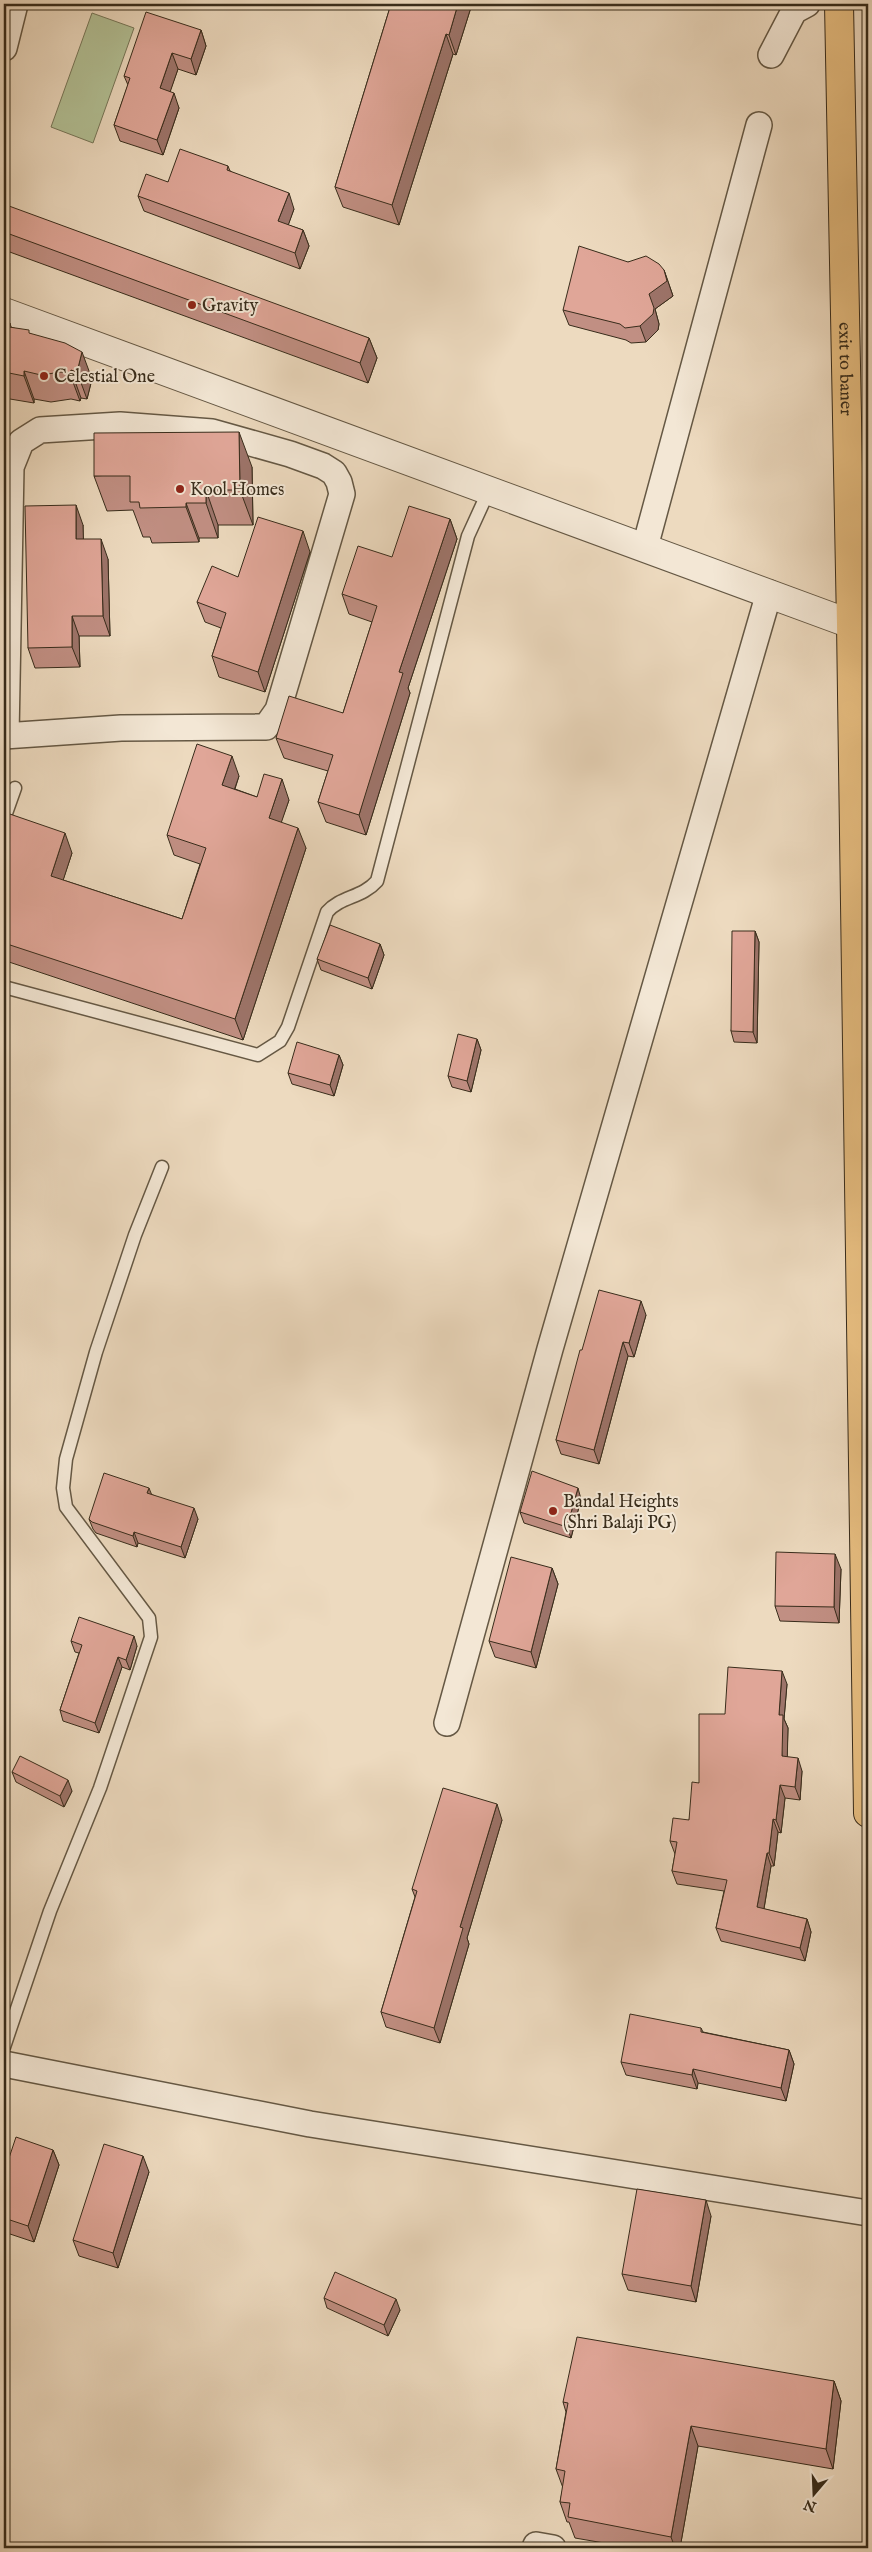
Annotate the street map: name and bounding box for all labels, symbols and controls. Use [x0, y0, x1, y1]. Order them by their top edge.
place label: Gravity [202, 295, 258, 318]
marker: Gravity [186, 299, 198, 311]
street label: exit to baner [832, 322, 857, 416]
place label: Celestial One [54, 366, 155, 389]
marker: Celestial One [38, 370, 50, 382]
place label: Kool Homes [190, 479, 284, 502]
marker: Kool Homes [174, 483, 186, 495]
place label: Bandal Heights (Shri Balaji PG) [563, 1491, 679, 1535]
marker: Bandal Heights (Shri Balaji PG) [547, 1505, 559, 1517]
north arrow [790, 2470, 840, 2520]
text: N [801, 2495, 820, 2516]

